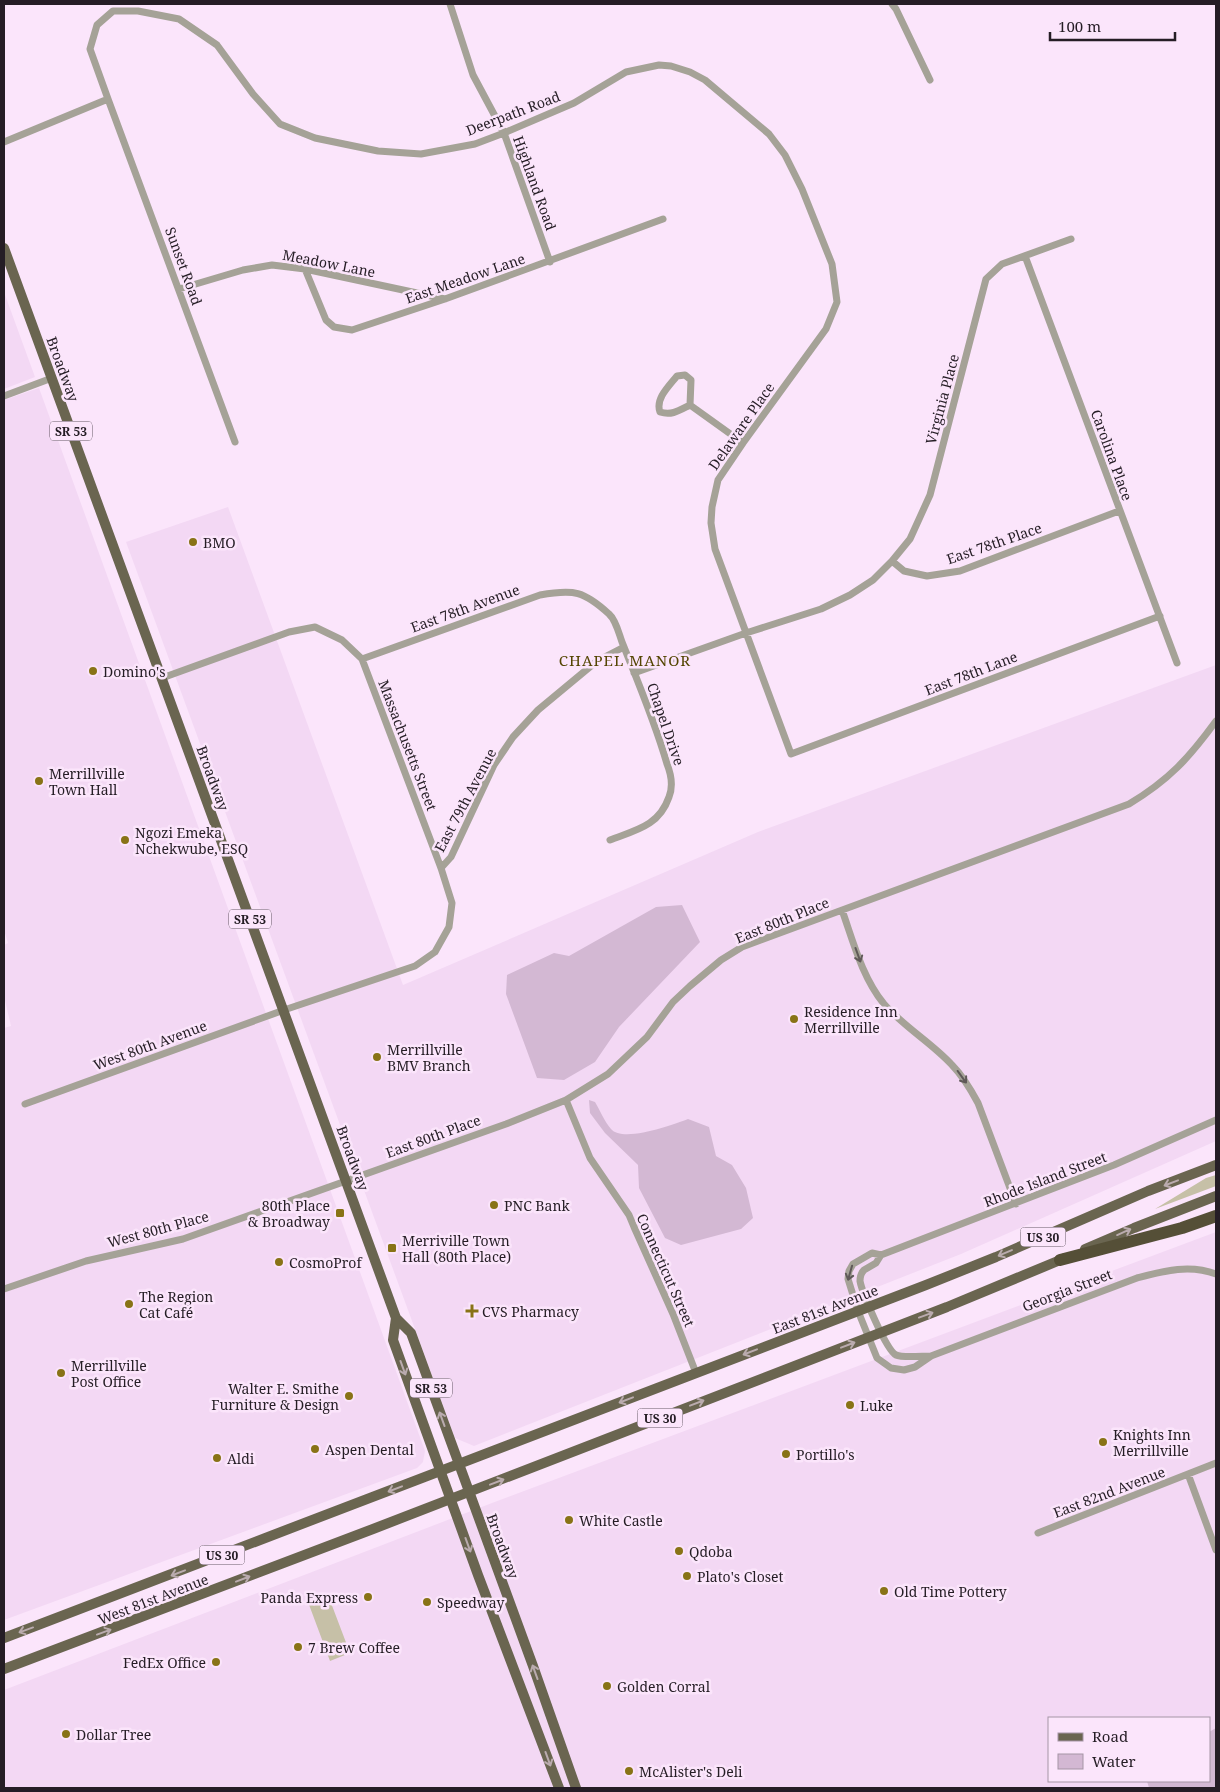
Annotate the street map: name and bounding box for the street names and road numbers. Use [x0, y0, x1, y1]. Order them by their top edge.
street label: Deerpath Road [463, 86, 563, 140]
street label: Highland Road [509, 133, 561, 233]
street label: Sunset Road [161, 224, 207, 308]
street label: Meadow Lane [281, 245, 377, 281]
street label: East Meadow Lane [403, 249, 527, 307]
street label: Broadway [42, 334, 84, 404]
street label: Virginia Place [921, 352, 963, 446]
street label: Delaware Place [704, 379, 778, 473]
street label: Carolina Place [1087, 407, 1137, 503]
road number: SR 53 [50, 422, 92, 441]
street label: East 78th Place [944, 518, 1044, 568]
street label: East 78th Avenue [408, 579, 522, 637]
street label: East 78th Lane [922, 647, 1020, 699]
street label: Massachusetts Street [374, 677, 442, 813]
street label: Chapel Drive [643, 680, 689, 768]
street label: Broadway [192, 743, 234, 813]
street label: East 79th Avenue [430, 745, 500, 855]
street label: East 80th Place [732, 893, 832, 947]
road number: SR 53 [229, 910, 271, 929]
street label: West 80th Avenue [91, 1016, 209, 1074]
street label: East 80th Place [383, 1110, 483, 1162]
street label: Broadway [332, 1123, 374, 1193]
street label: Rhode Island Street [981, 1147, 1109, 1211]
street label: West 80th Place [105, 1206, 211, 1252]
street label: Connecticut Street [633, 1210, 699, 1330]
road number: US 30 [1020, 1228, 1066, 1246]
street label: Georgia Street [1019, 1264, 1115, 1316]
street label: East 81st Avenue [769, 1280, 881, 1338]
road number: SR 53 [410, 1379, 452, 1398]
road number: US 30 [638, 1409, 682, 1428]
street label: East 82nd Avenue [1050, 1462, 1168, 1522]
street label: Broadway [482, 1511, 524, 1581]
road number: US 30 [200, 1546, 244, 1564]
street label: West 81st Avenue [95, 1569, 211, 1629]

